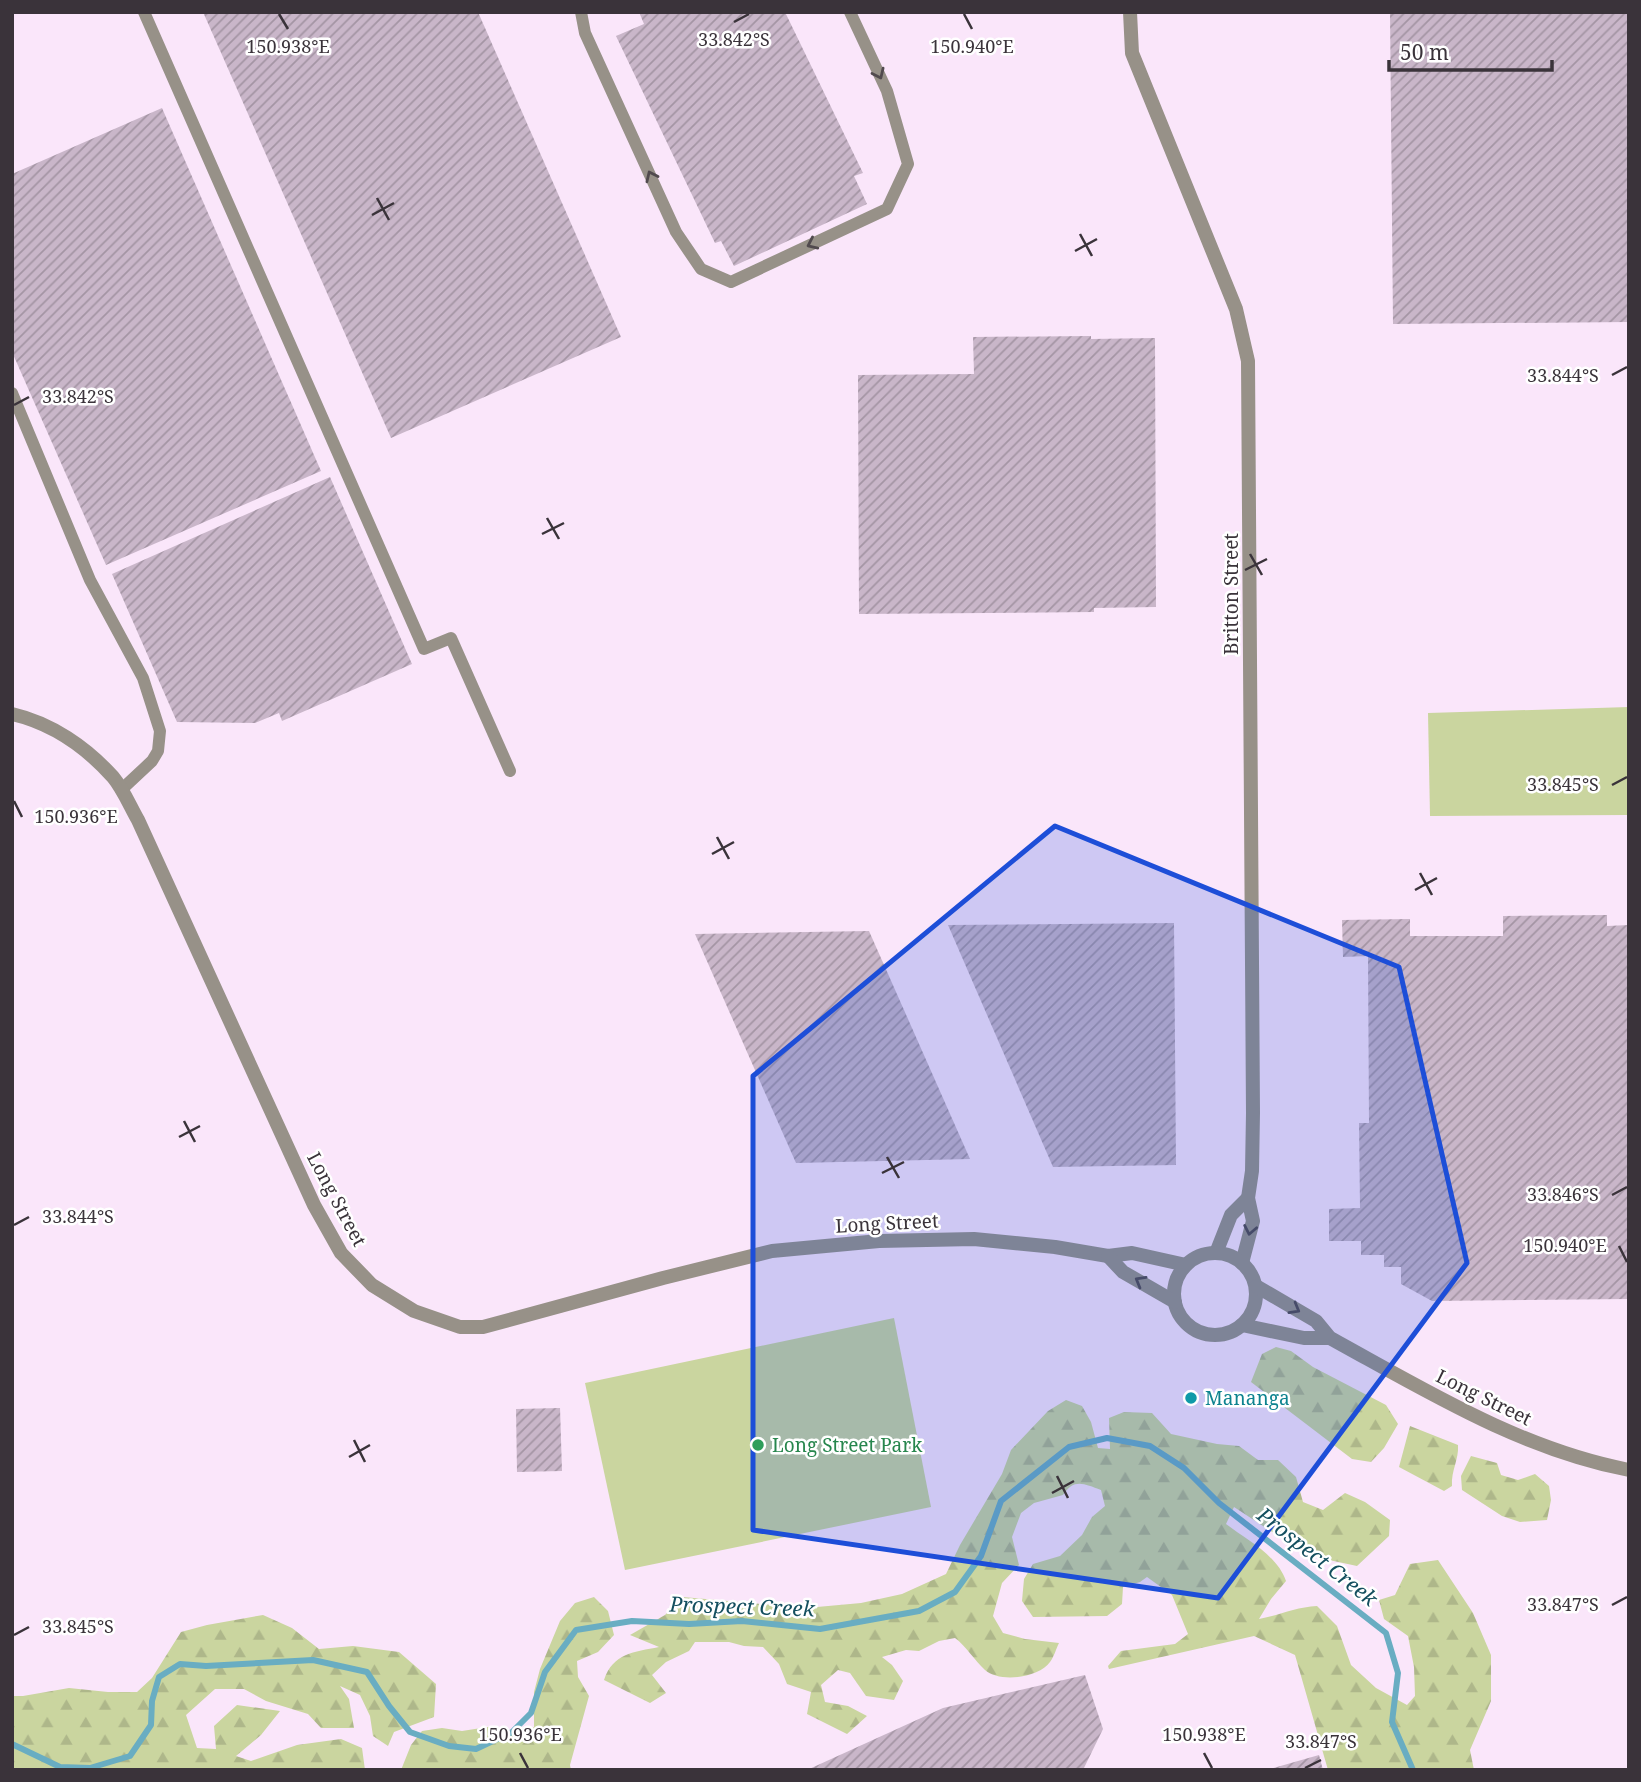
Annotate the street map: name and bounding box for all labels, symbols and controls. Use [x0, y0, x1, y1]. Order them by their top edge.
text: 33.842°S [698, 27, 770, 51]
scale bar [1389, 28, 1552, 72]
text: 150.938°E [246, 34, 330, 58]
text: 150.940°E [930, 34, 1014, 58]
text: 50 m [1400, 38, 1449, 66]
one-way arrow [871, 67, 885, 79]
one-way arrow [645, 171, 659, 183]
one-way arrow [807, 236, 819, 250]
text: 33.844°S [1527, 363, 1599, 387]
text: 33.842°S [42, 384, 114, 408]
street label: Britton Street [1218, 533, 1244, 655]
text: 33.845°S [1527, 772, 1599, 796]
text: 150.936°E [34, 804, 118, 828]
street label: Long Street [301, 1147, 373, 1251]
text: 33.846°S [1527, 1182, 1599, 1206]
text: 33.844°S [42, 1204, 114, 1228]
street label: Long Street [835, 1207, 940, 1239]
one-way arrow [1243, 1224, 1258, 1236]
text: 150.940°E [1523, 1233, 1607, 1257]
one-way arrow [1134, 1277, 1147, 1290]
one-way arrow [1288, 1301, 1301, 1314]
street label: Long Street [1432, 1363, 1536, 1431]
place label: Mananga [1205, 1385, 1290, 1411]
marker: Mananga [1183, 1390, 1199, 1406]
place label: Long Street Park [772, 1432, 923, 1458]
marker: Long Street Park [750, 1437, 766, 1453]
water label: Prospect Creek [1251, 1500, 1384, 1613]
water label: Prospect Creek [668, 1589, 816, 1623]
text: 33.847°S [1527, 1592, 1599, 1616]
text: 33.845°S [42, 1614, 114, 1638]
text: 150.936°E [478, 1722, 562, 1746]
text: 150.938°E [1162, 1722, 1246, 1746]
text: 33.847°S [1285, 1729, 1357, 1753]

